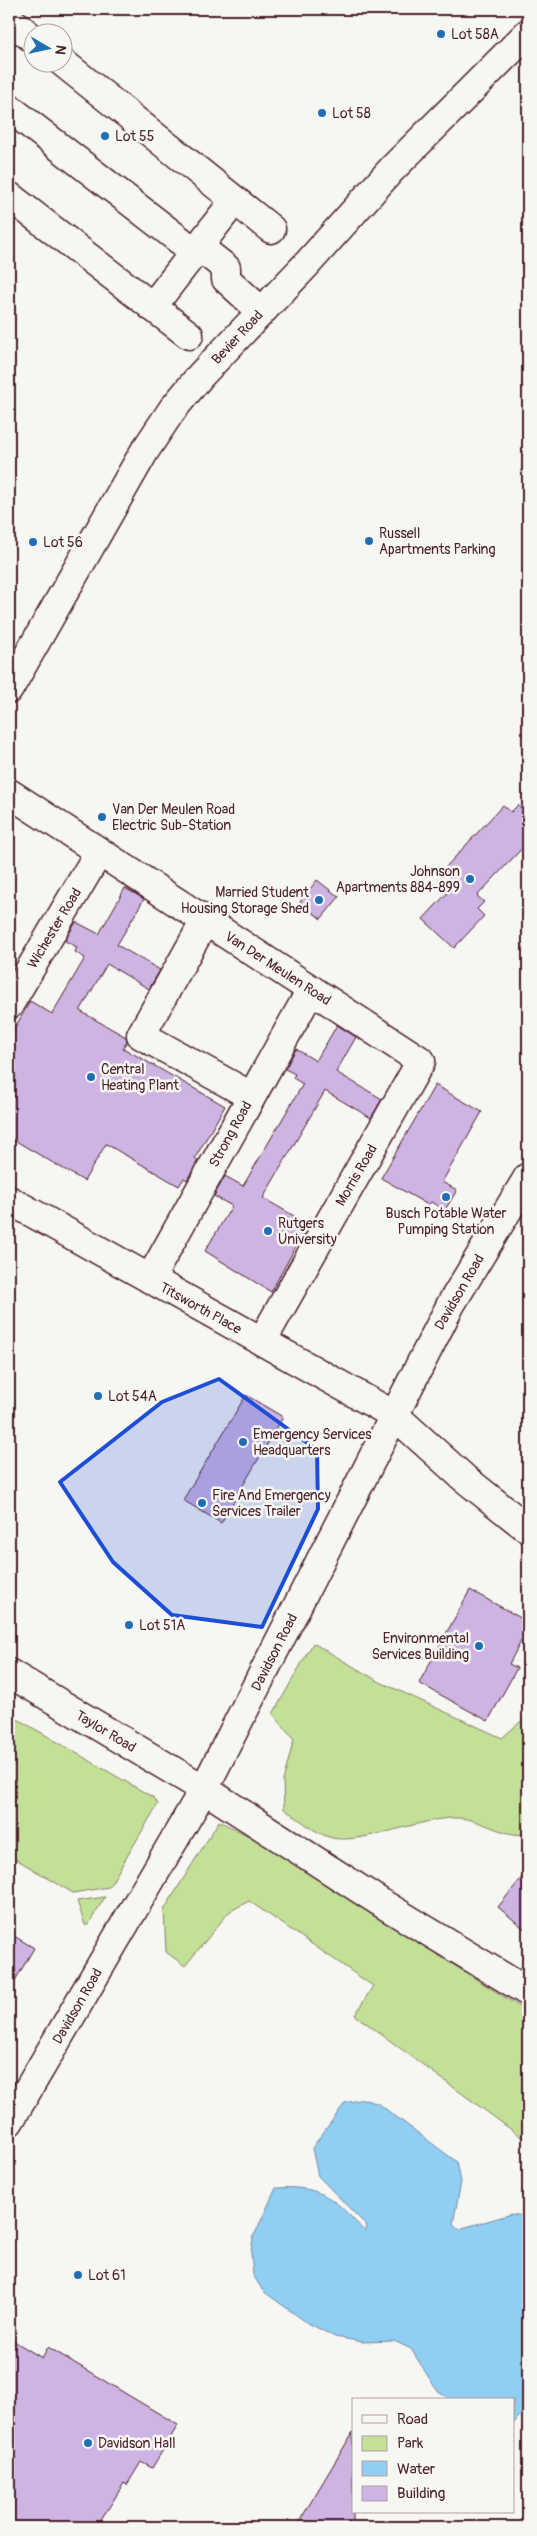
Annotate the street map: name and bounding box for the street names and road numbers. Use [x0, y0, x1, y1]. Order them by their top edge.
street label: Bevier Road [208, 307, 267, 368]
street label: Wichester Road [24, 885, 85, 972]
street label: Van Der Meulen Road [221, 928, 334, 1009]
street label: Strong Road [205, 1098, 256, 1170]
street label: Morris Road [332, 1141, 381, 1209]
street label: Davidson Road [431, 1251, 488, 1333]
street label: Titsworth Place [157, 1279, 245, 1338]
street label: Davidson Road [248, 1611, 301, 1694]
street label: Taylor Road [73, 1707, 139, 1756]
street label: Davidson Road [49, 1965, 106, 2047]

